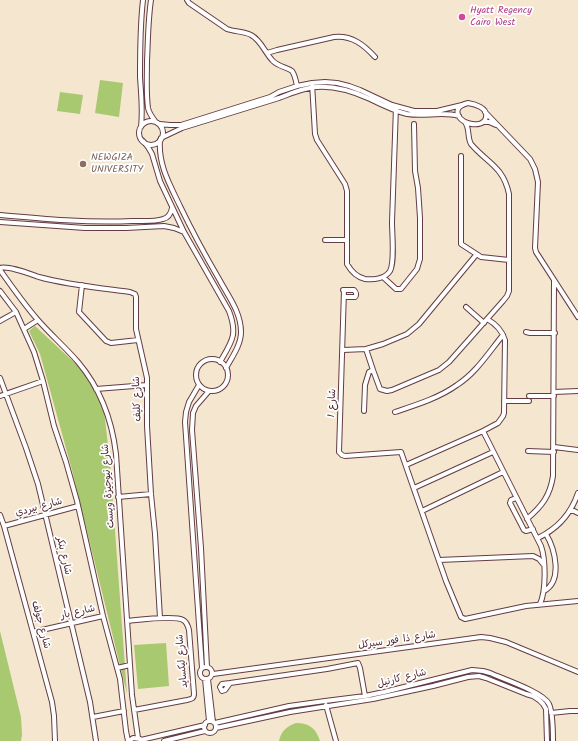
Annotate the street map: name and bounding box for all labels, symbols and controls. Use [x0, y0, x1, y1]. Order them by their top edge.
place label: Hyatt Regency Cairo West [470, 5, 532, 28]
marker: Hyatt Regency Cairo West [457, 12, 467, 22]
place label: NEWGIZA UNIVERSITY [91, 152, 143, 176]
marker: NEWGIZA UNIVERSITY [78, 159, 88, 169]
street label: شارع كليف [131, 376, 145, 422]
street label: شارع 1 [327, 388, 339, 418]
street label: شارع نيوجيزة ويست [100, 443, 118, 529]
street label: شارع بيردي [14, 496, 64, 520]
street label: شارع بنكر [53, 536, 73, 576]
street label: شارع جولف [28, 600, 52, 650]
street label: شارع بار [60, 603, 96, 623]
street label: شارع ذا فور سيركل [357, 630, 437, 652]
street label: شارع ليكسايد [175, 634, 191, 688]
street label: شارع كارنيل [376, 667, 428, 691]

